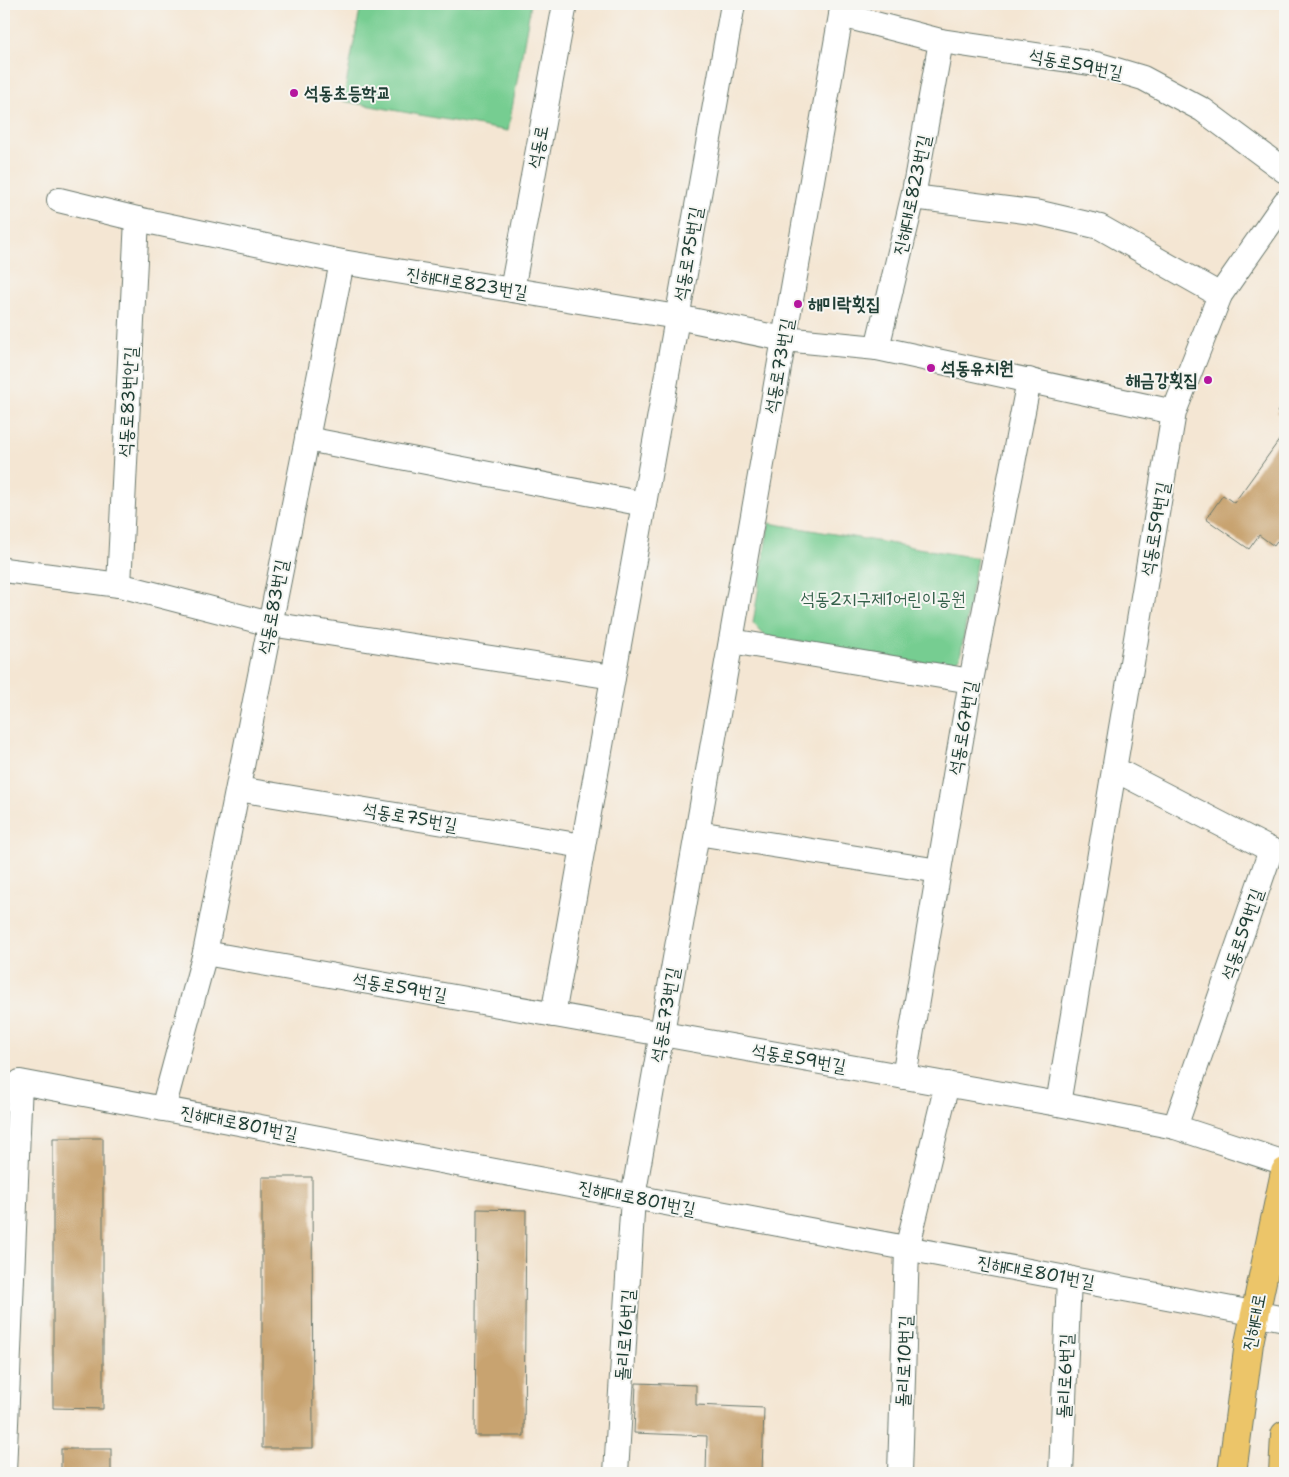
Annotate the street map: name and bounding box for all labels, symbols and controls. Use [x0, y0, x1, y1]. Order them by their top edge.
street label: 석동로59번길 [1027, 43, 1126, 85]
place label: 석동초등학교 [304, 81, 391, 105]
marker: 석동초등학교 [288, 87, 300, 99]
street label: 석동로 [522, 123, 554, 171]
street label: 진해대로823번길 [888, 132, 937, 257]
street label: 석동로75번길 [668, 204, 708, 303]
street label: 진해대로823번길 [405, 262, 530, 305]
place label: 해미락횟집 [808, 292, 880, 316]
marker: 해미락횟집 [792, 298, 804, 310]
street label: 석동로73번길 [759, 316, 799, 416]
street label: 석동로83번안길 [113, 345, 143, 458]
place label: 석동유치원 [941, 356, 1013, 380]
marker: 석동유치원 [925, 362, 937, 374]
place label: 해금강횟집 [1126, 368, 1198, 392]
marker: 해금강횟집 [1202, 374, 1214, 386]
street label: 석동로59번길 [1135, 480, 1175, 578]
street label: 석동로83번길 [252, 557, 294, 657]
park label: 석동2지구제1어린이공원 [801, 587, 965, 611]
street label: 석동로67번길 [943, 678, 983, 777]
street label: 석동로75번길 [361, 797, 460, 837]
street label: 석동로59번길 [1215, 885, 1269, 983]
street label: 석동로73번길 [645, 965, 685, 1065]
street label: 석동로59번길 [351, 967, 449, 1007]
street label: 석동로59번길 [750, 1038, 848, 1078]
street label: 진해대로801번길 [178, 1100, 300, 1146]
street label: 진해대로801번길 [576, 1175, 698, 1221]
street label: 진해대로801번길 [975, 1250, 1097, 1294]
street label: 돌리로16번길 [610, 1288, 640, 1382]
street label: 진해대로 [1237, 1291, 1271, 1353]
street label: 돌리로10번길 [890, 1314, 918, 1407]
street label: 돌리로6번길 [1052, 1333, 1078, 1419]

